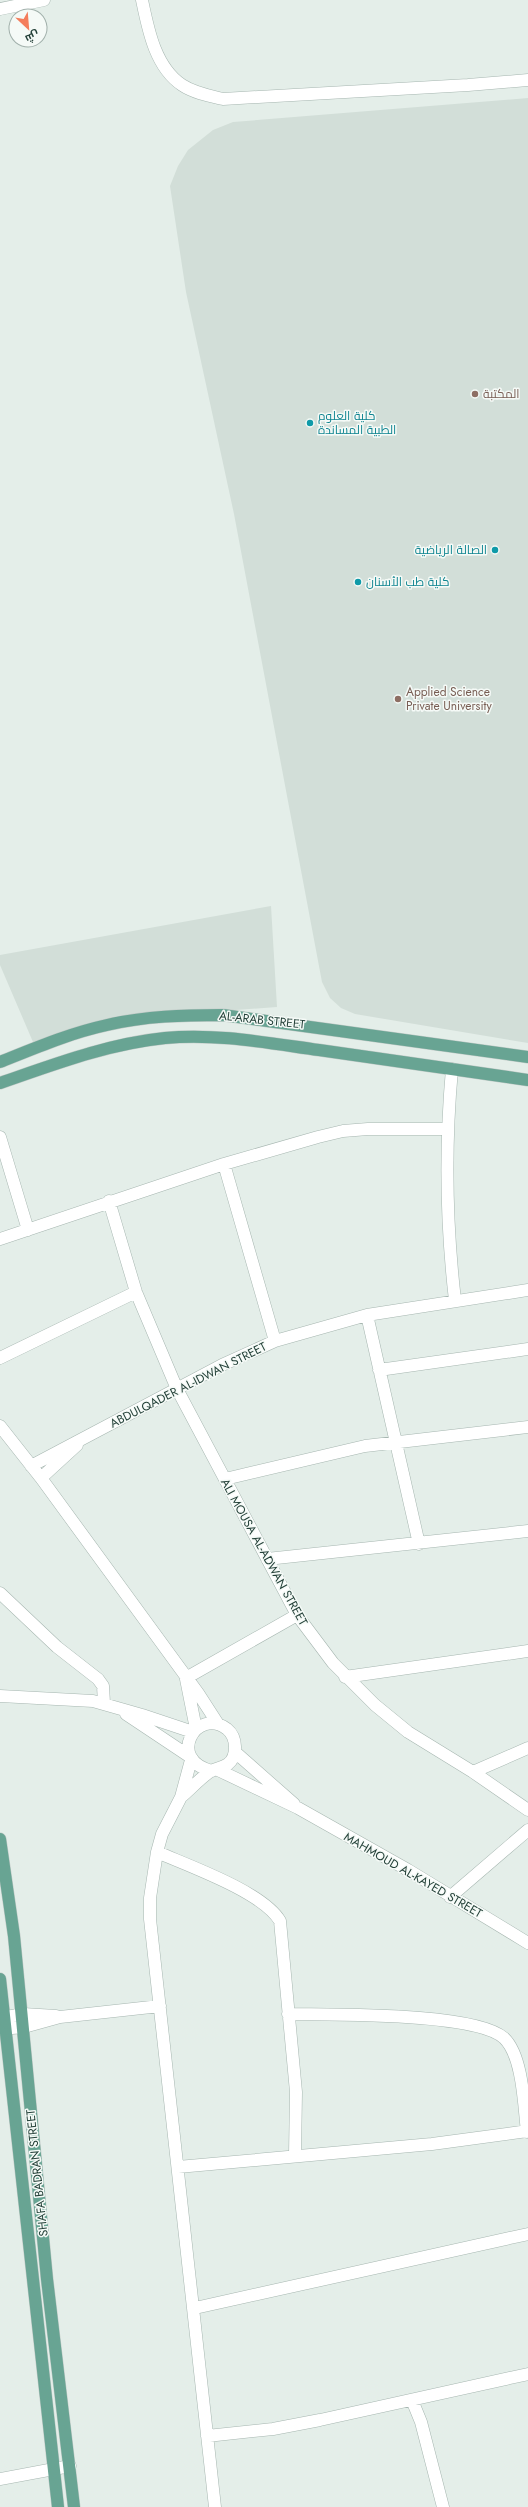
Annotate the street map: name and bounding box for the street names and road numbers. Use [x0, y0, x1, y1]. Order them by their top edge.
street label: AL-ARAB STREET [218, 1007, 306, 1034]
street label: ABDULQADER AL-IDWAN STREET [107, 1337, 270, 1432]
street label: ALI MOUSA AL-ADWAN STREET [216, 1475, 312, 1629]
street label: MAHMOUD AL-KAYED STREET [340, 1828, 486, 1922]
street label: SHAFA BADRAN STREET [21, 2108, 53, 2237]

